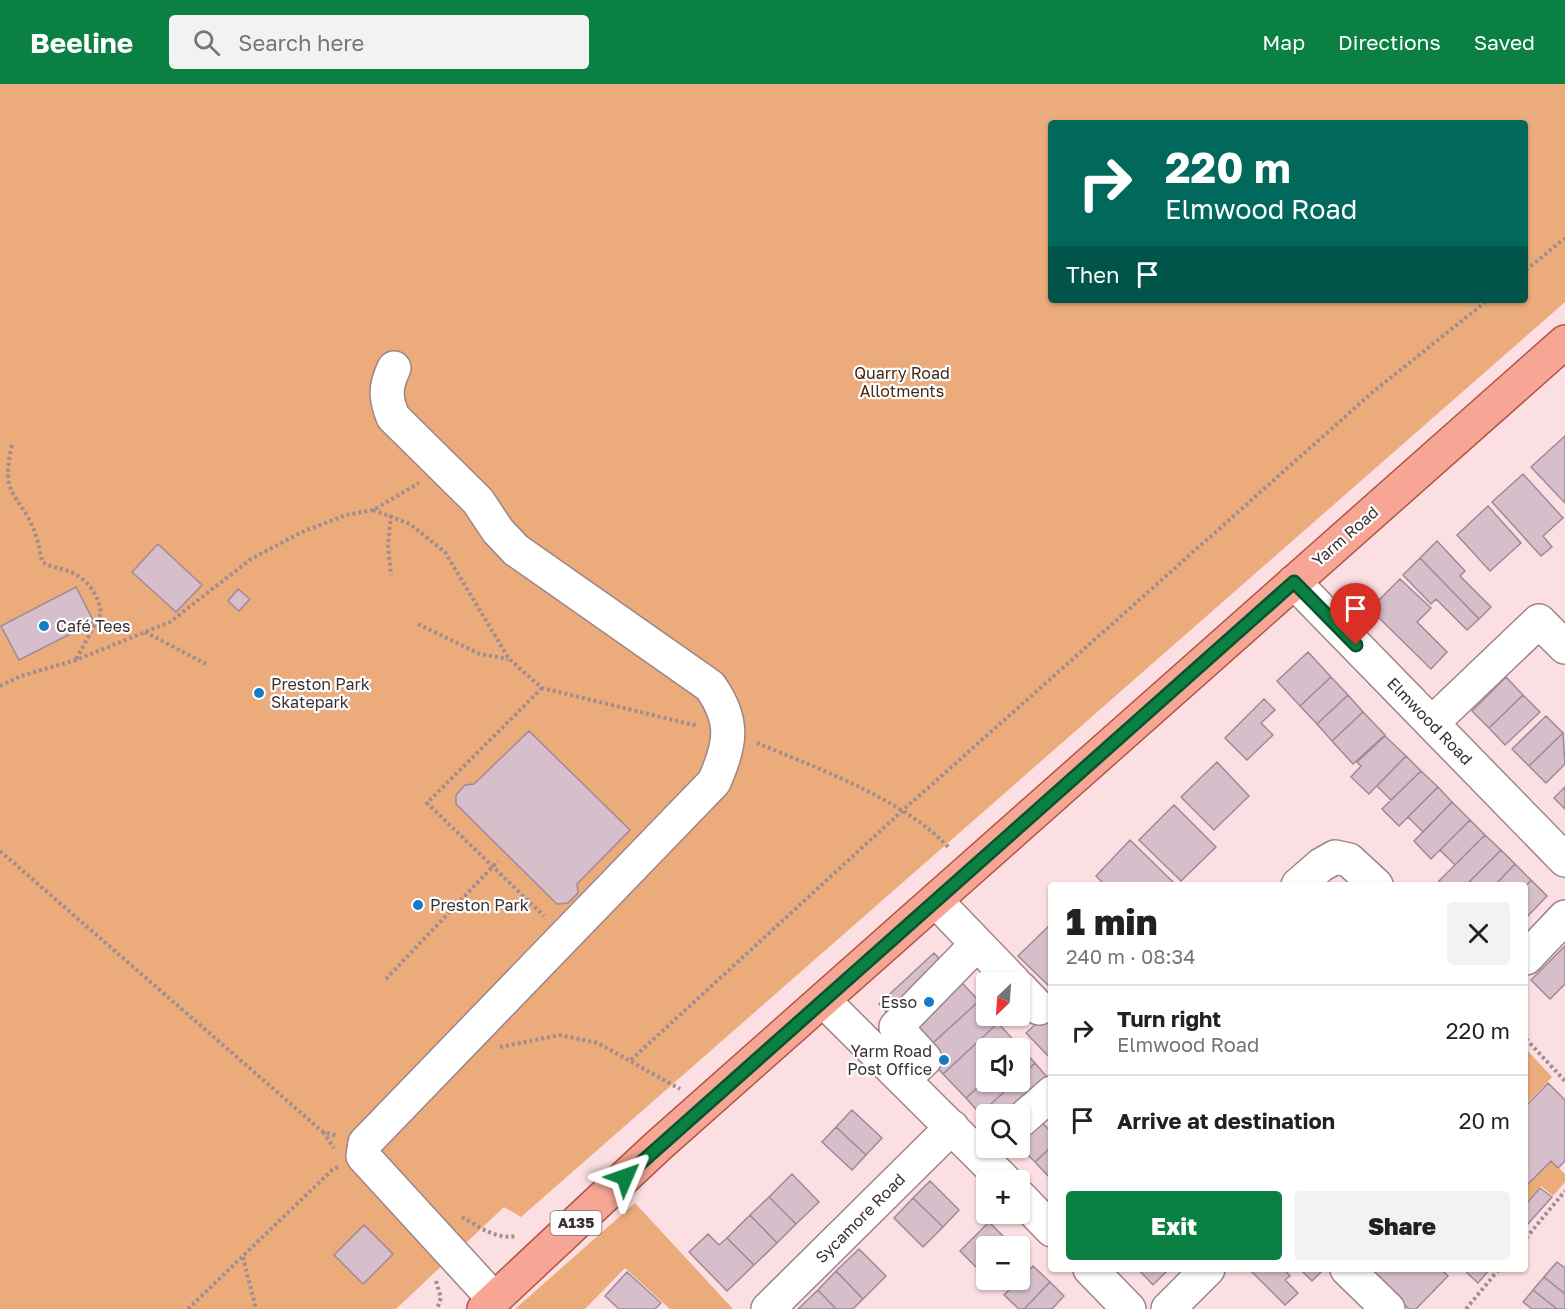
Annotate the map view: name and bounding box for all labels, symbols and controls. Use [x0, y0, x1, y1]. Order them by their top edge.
search box [169, 15, 589, 69]
text: Beeline [30, 26, 133, 59]
icon: search [190, 26, 223, 59]
text: Search here [238, 29, 364, 56]
text: Map [1262, 29, 1305, 55]
text: Directions [1338, 29, 1441, 55]
text: Saved [1474, 29, 1535, 55]
text: 220 m [1165, 142, 1291, 192]
icon: right [1066, 144, 1144, 222]
text: Elmwood Road [1165, 193, 1357, 225]
icon: arrive [1131, 258, 1164, 291]
text: Then [1066, 261, 1119, 288]
park label: Quarry Road Allotments [854, 363, 950, 401]
street label: Yarm Road [1308, 502, 1382, 570]
pin [1330, 583, 1381, 645]
icon: arrive [1339, 592, 1372, 625]
place label: Café Tees [56, 616, 130, 636]
marker: Café Tees [37, 619, 51, 633]
street label: Elmwood Road [1383, 673, 1477, 769]
place label: Preston Park Skatepark [271, 674, 370, 712]
marker: Preston Park Skatepark [252, 686, 266, 700]
place label: Preston Park [430, 895, 529, 915]
marker: Preston Park [411, 898, 425, 912]
text: 1 min [1066, 900, 1157, 943]
button: close [1447, 902, 1510, 965]
text: 240 m · 08:34 [1066, 944, 1195, 968]
north arrow [976, 972, 1030, 1026]
map controls [976, 972, 1030, 1290]
place label: Esso [881, 992, 917, 1012]
marker: Esso [922, 995, 936, 1009]
text: Turn right [1117, 1005, 1221, 1032]
icon: right [1066, 1014, 1099, 1047]
text: 220 m [1446, 1017, 1510, 1044]
text: Elmwood Road [1117, 1032, 1259, 1056]
button: sound [976, 1038, 1030, 1092]
place label: Yarm Road Post Office [847, 1041, 932, 1079]
marker: Yarm Road Post Office [937, 1053, 951, 1067]
button: search [976, 1104, 1030, 1158]
icon: arrive [1066, 1104, 1099, 1137]
text: Arrive at destination [1117, 1107, 1335, 1134]
text: 20 m [1459, 1107, 1510, 1134]
position arrow [593, 1145, 657, 1209]
street label: Sycamore Road [811, 1169, 909, 1267]
button: + [976, 1170, 1030, 1224]
button: Exit [1066, 1191, 1282, 1260]
button: Share [1294, 1191, 1510, 1260]
road number: A135 [550, 1211, 602, 1235]
button: − [976, 1236, 1030, 1290]

